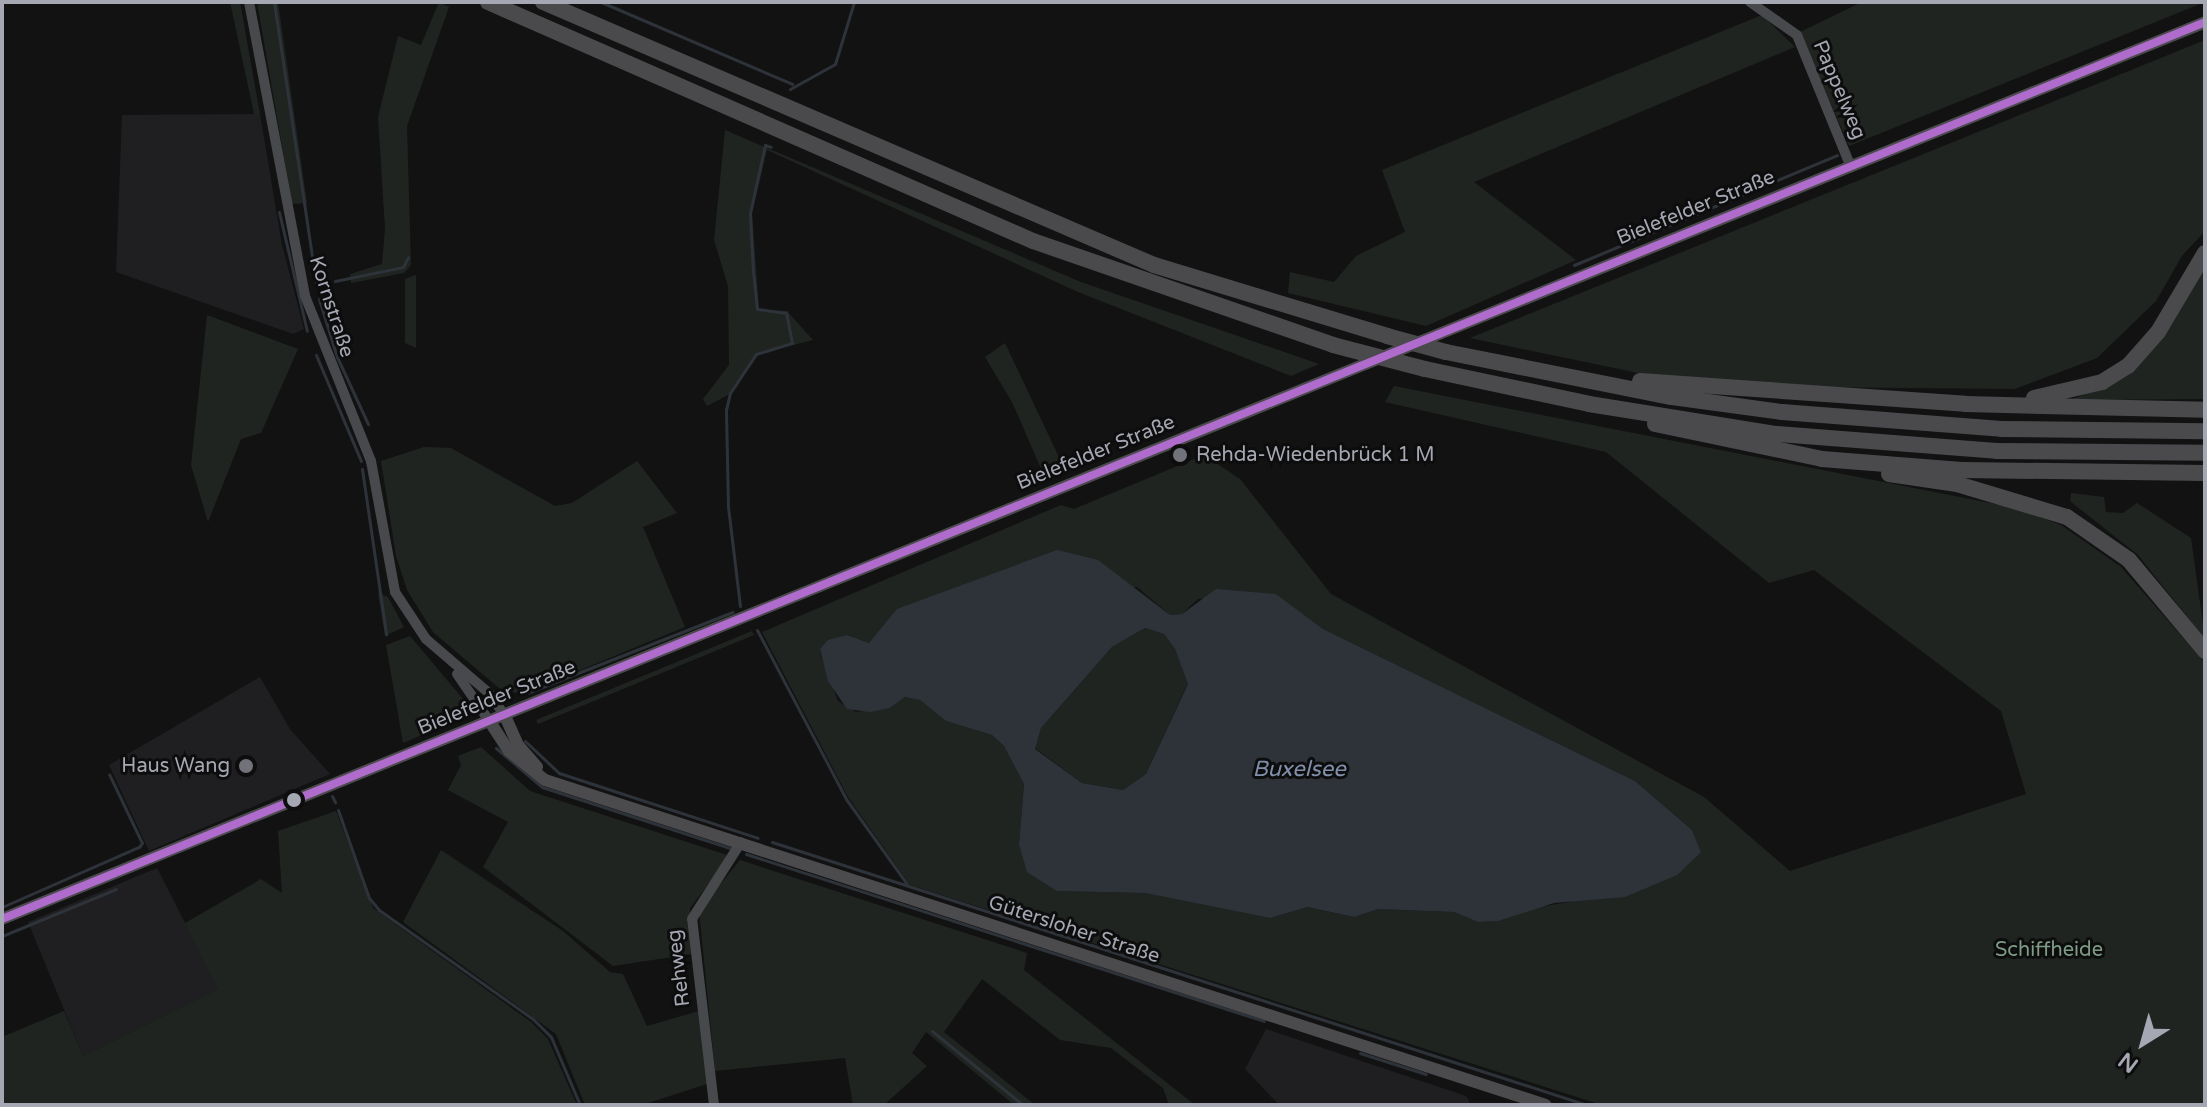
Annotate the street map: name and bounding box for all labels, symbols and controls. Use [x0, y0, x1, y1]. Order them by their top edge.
street label: Pappelweg [1807, 37, 1871, 143]
street label: Bielefelder Straße [1613, 165, 1779, 251]
street label: Kornstraße [303, 253, 359, 361]
street label: Bielefelder Straße [1013, 410, 1179, 496]
place label: Rehda-Wiedenbrück 1 M [1196, 443, 1434, 467]
marker: Rehda-Wiedenbrück 1 M [1171, 446, 1189, 464]
street label: Bielefelder Straße [414, 655, 580, 741]
place label: Haus Wang [121, 754, 230, 778]
marker: Haus Wang [237, 757, 255, 775]
water label: Buxelsee [1252, 757, 1346, 783]
unlabelled marker [286, 792, 302, 808]
street label: Gütersloher Straße [985, 891, 1163, 969]
street label: Rehweg [662, 928, 696, 1008]
park label: Schiffheide [1995, 938, 2103, 962]
north arrow [2103, 1003, 2183, 1083]
text: N [2114, 1046, 2143, 1078]

